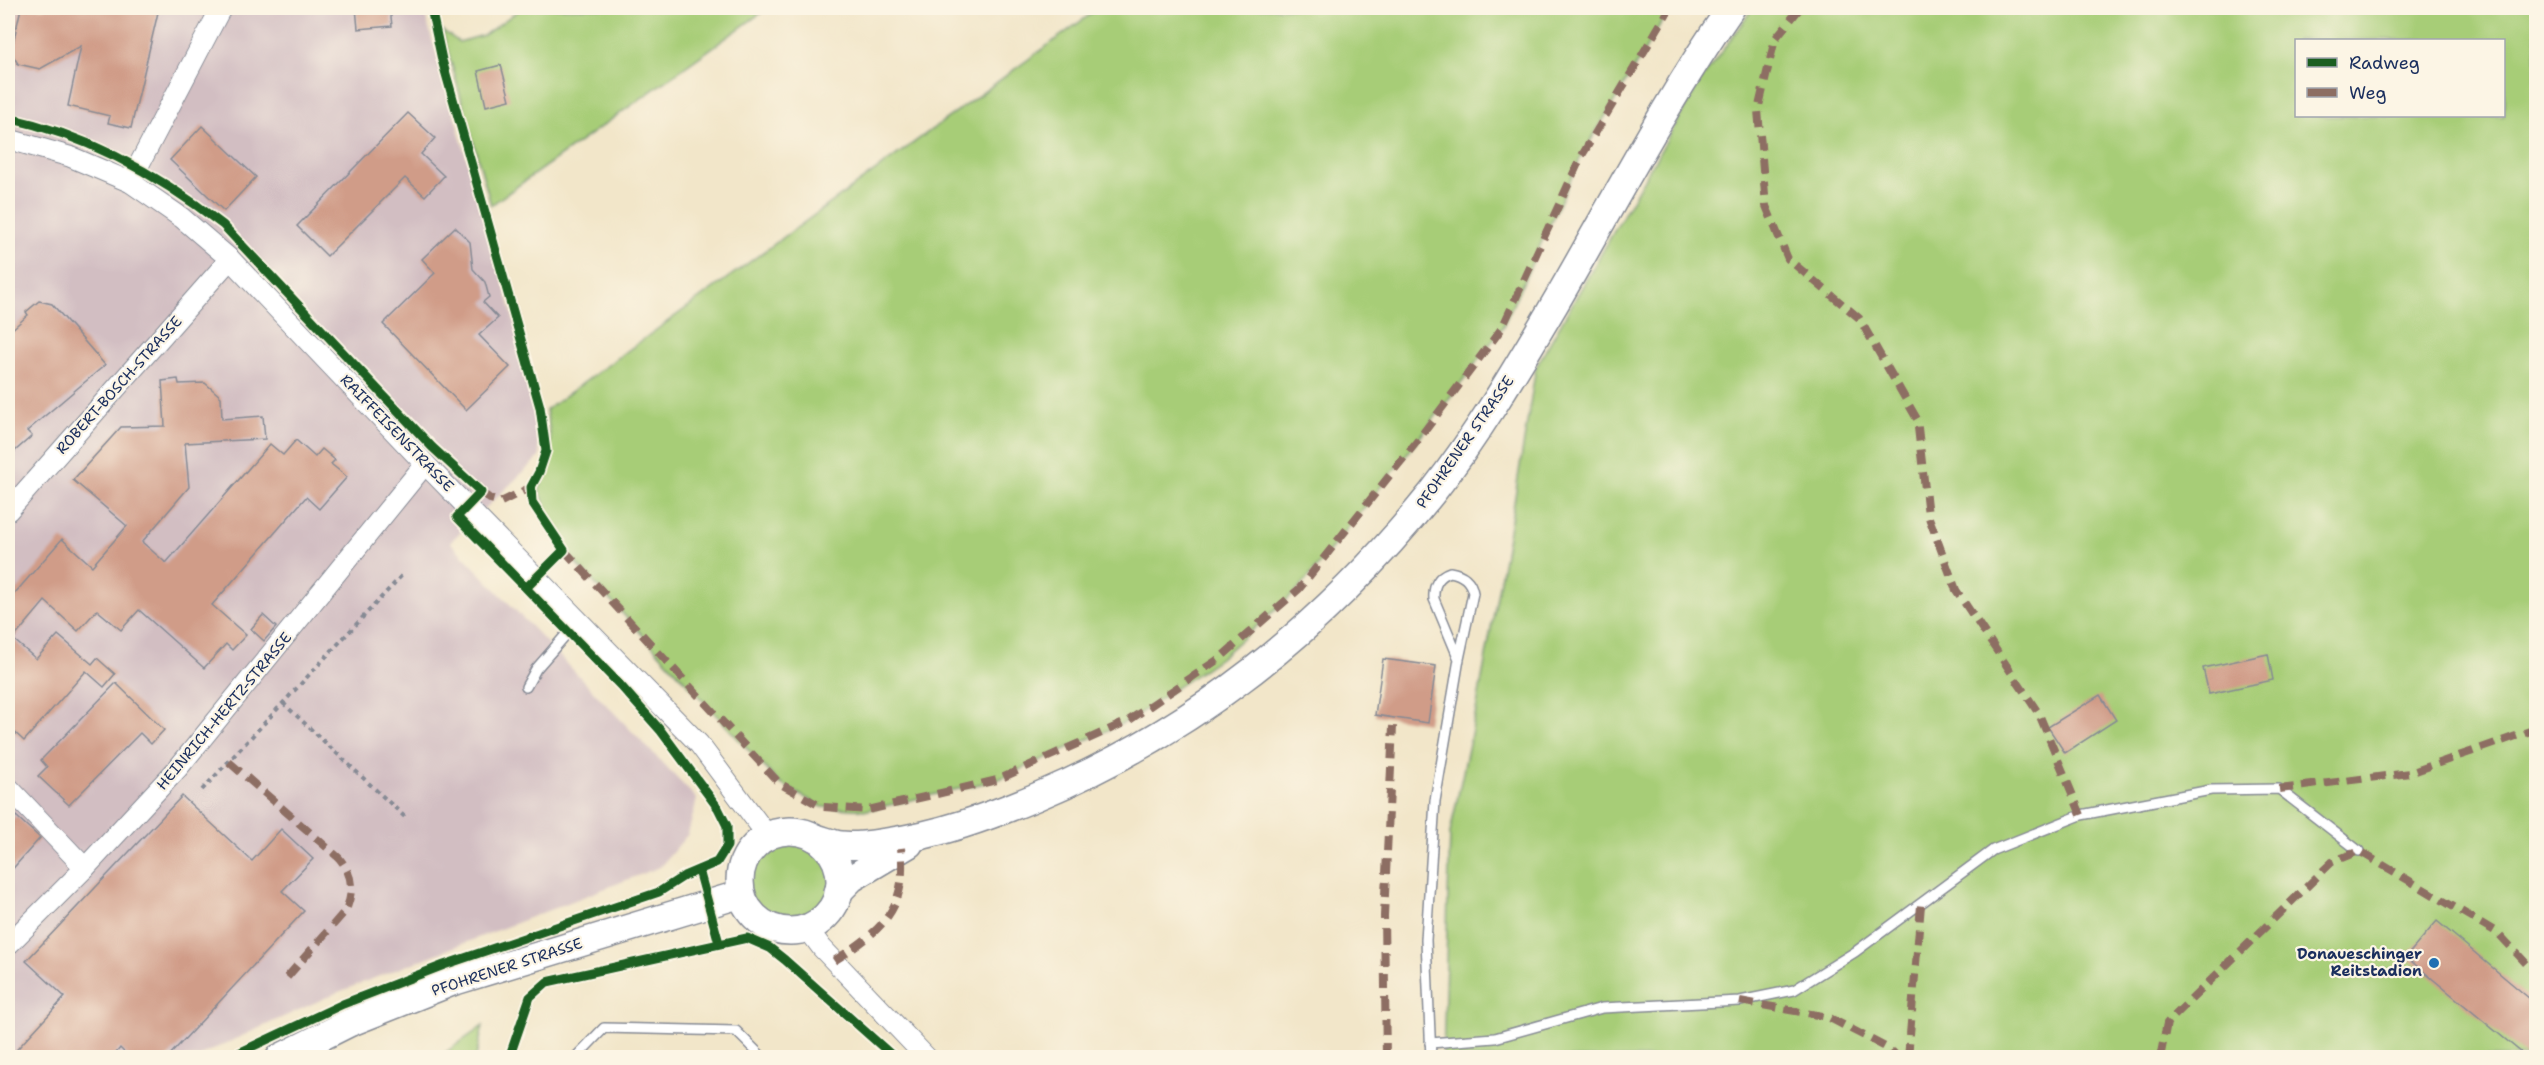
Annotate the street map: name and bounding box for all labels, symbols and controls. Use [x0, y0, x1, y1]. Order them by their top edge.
legend [2295, 39, 2505, 117]
text: Radweg [2349, 51, 2420, 75]
text: Weg [2349, 81, 2387, 105]
street label: ROBERT-BOSCH-STRASSE [52, 312, 186, 458]
street label: RAIFFEISENSTRASSE [336, 370, 458, 496]
street label: PFOHRENER STRASSE [1412, 372, 1518, 512]
street label: HEINRICH-HERTZ-STRASSE [152, 628, 296, 794]
street label: PFOHRENER STRASSE [429, 933, 585, 1001]
place label: Donaueschinger Reitstadion [2297, 944, 2422, 981]
marker: Donaueschinger Reitstadion [2427, 956, 2441, 970]

